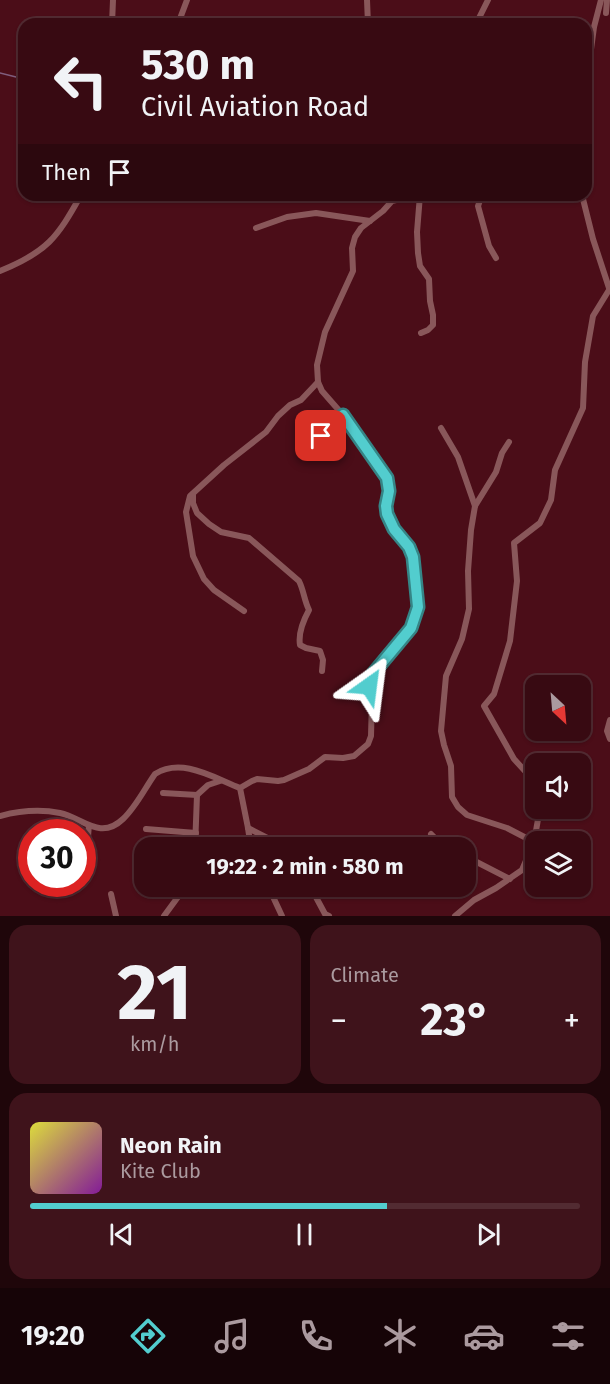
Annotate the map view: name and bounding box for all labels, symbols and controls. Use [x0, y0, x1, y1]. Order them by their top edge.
text: 530 m [141, 40, 255, 90]
icon: left [42, 42, 120, 120]
text: Civil Aviation Road [141, 91, 369, 123]
icon: arrive [103, 156, 136, 189]
text: Then [42, 159, 91, 186]
pin [295, 410, 346, 461]
icon: arrive [304, 419, 337, 452]
position arrow [337, 654, 401, 718]
north arrow [525, 675, 591, 741]
map controls [525, 675, 591, 897]
button: sound [525, 753, 591, 819]
speed limit sign: 30 [18, 819, 96, 897]
button: layers [525, 831, 591, 897]
text: 19:22 · 2 min · 580 m [206, 853, 404, 880]
text: 21 [117, 946, 192, 1040]
text: Climate [331, 963, 399, 987]
text: 23° [420, 993, 490, 1047]
text: − [331, 1001, 347, 1041]
text: + [564, 1001, 580, 1041]
text: km/h [130, 1032, 180, 1056]
text: Neon Rain [120, 1132, 222, 1159]
text: Kite Club [120, 1159, 201, 1183]
icon: previous [105, 1218, 138, 1251]
icon: pause [288, 1218, 321, 1251]
icon: next [472, 1218, 505, 1251]
icon: directions [127, 1315, 169, 1357]
icon: music [211, 1315, 253, 1357]
icon: phone [295, 1315, 337, 1357]
icon: climate [379, 1315, 421, 1357]
icon: car [463, 1315, 505, 1357]
icon: filters [547, 1315, 589, 1357]
text: 19:20 [21, 1320, 85, 1352]

